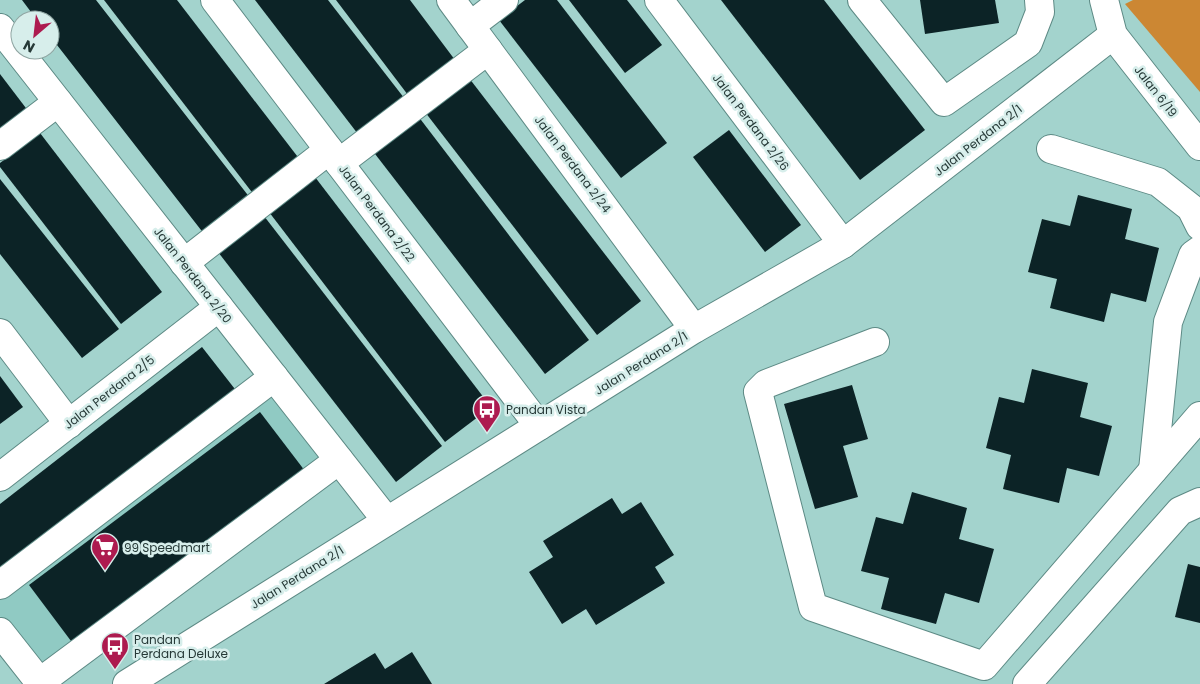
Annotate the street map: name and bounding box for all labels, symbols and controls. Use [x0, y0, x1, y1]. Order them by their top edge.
north arrow [10, 10, 60, 60]
text: N [20, 35, 38, 58]
street label: Jalan 6/19 [1130, 62, 1182, 120]
street label: Jalan Perdana 2/26 [709, 70, 793, 174]
street label: Jalan Perdana 2/1 [931, 100, 1025, 180]
street label: Jalan Perdana 2/24 [531, 112, 615, 216]
street label: Jalan Perdana 2/22 [335, 161, 419, 265]
street label: Jalan Perdana 2/20 [150, 223, 236, 327]
street label: Jalan Perdana 2/1 [591, 327, 691, 399]
street label: Jalan Perdana 2/5 [60, 351, 158, 433]
bus stop icon: Pandan Vista [472, 394, 502, 433]
place label: Pandan Vista [506, 401, 586, 418]
supermarket icon: 99 Speedmart [90, 532, 120, 571]
place label: 99 Speedmart [124, 539, 210, 556]
street label: Jalan Perdana 2/1 [247, 541, 347, 613]
bus stop icon: Pandan Perdana Deluxe [100, 631, 130, 670]
place label: Pandan Perdana Deluxe [134, 631, 228, 662]

